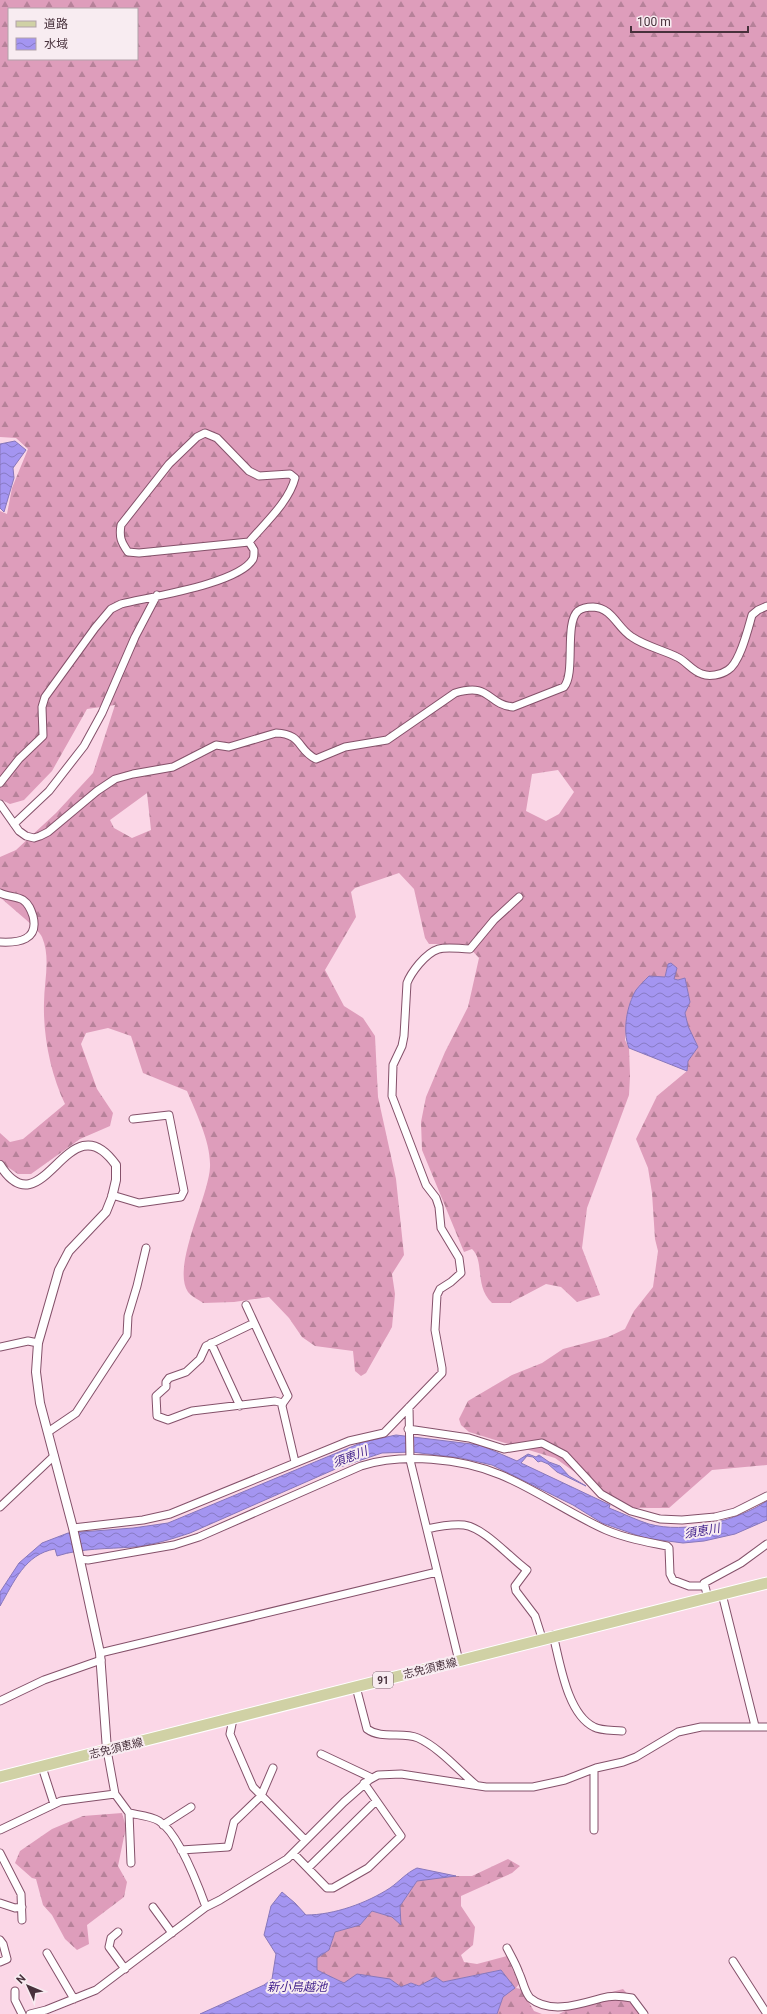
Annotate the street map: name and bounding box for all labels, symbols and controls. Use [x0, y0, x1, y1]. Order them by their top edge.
legend [8, 8, 138, 60]
scale bar [631, 8, 748, 34]
text: 100 m [637, 15, 671, 29]
text: 道路 [44, 17, 68, 31]
text: 水域 [44, 37, 68, 51]
water label: 須恵川 [331, 1443, 371, 1470]
water label: 須恵川 [683, 1521, 723, 1541]
street label: 志免須恵線 [402, 1656, 458, 1681]
road number: 91 [373, 1672, 393, 1688]
street label: 志免須恵線 [88, 1736, 144, 1761]
north arrow [8, 1966, 48, 2006]
text: N [14, 1972, 29, 1987]
water label: 新小鳥越池 [267, 1980, 328, 1994]

